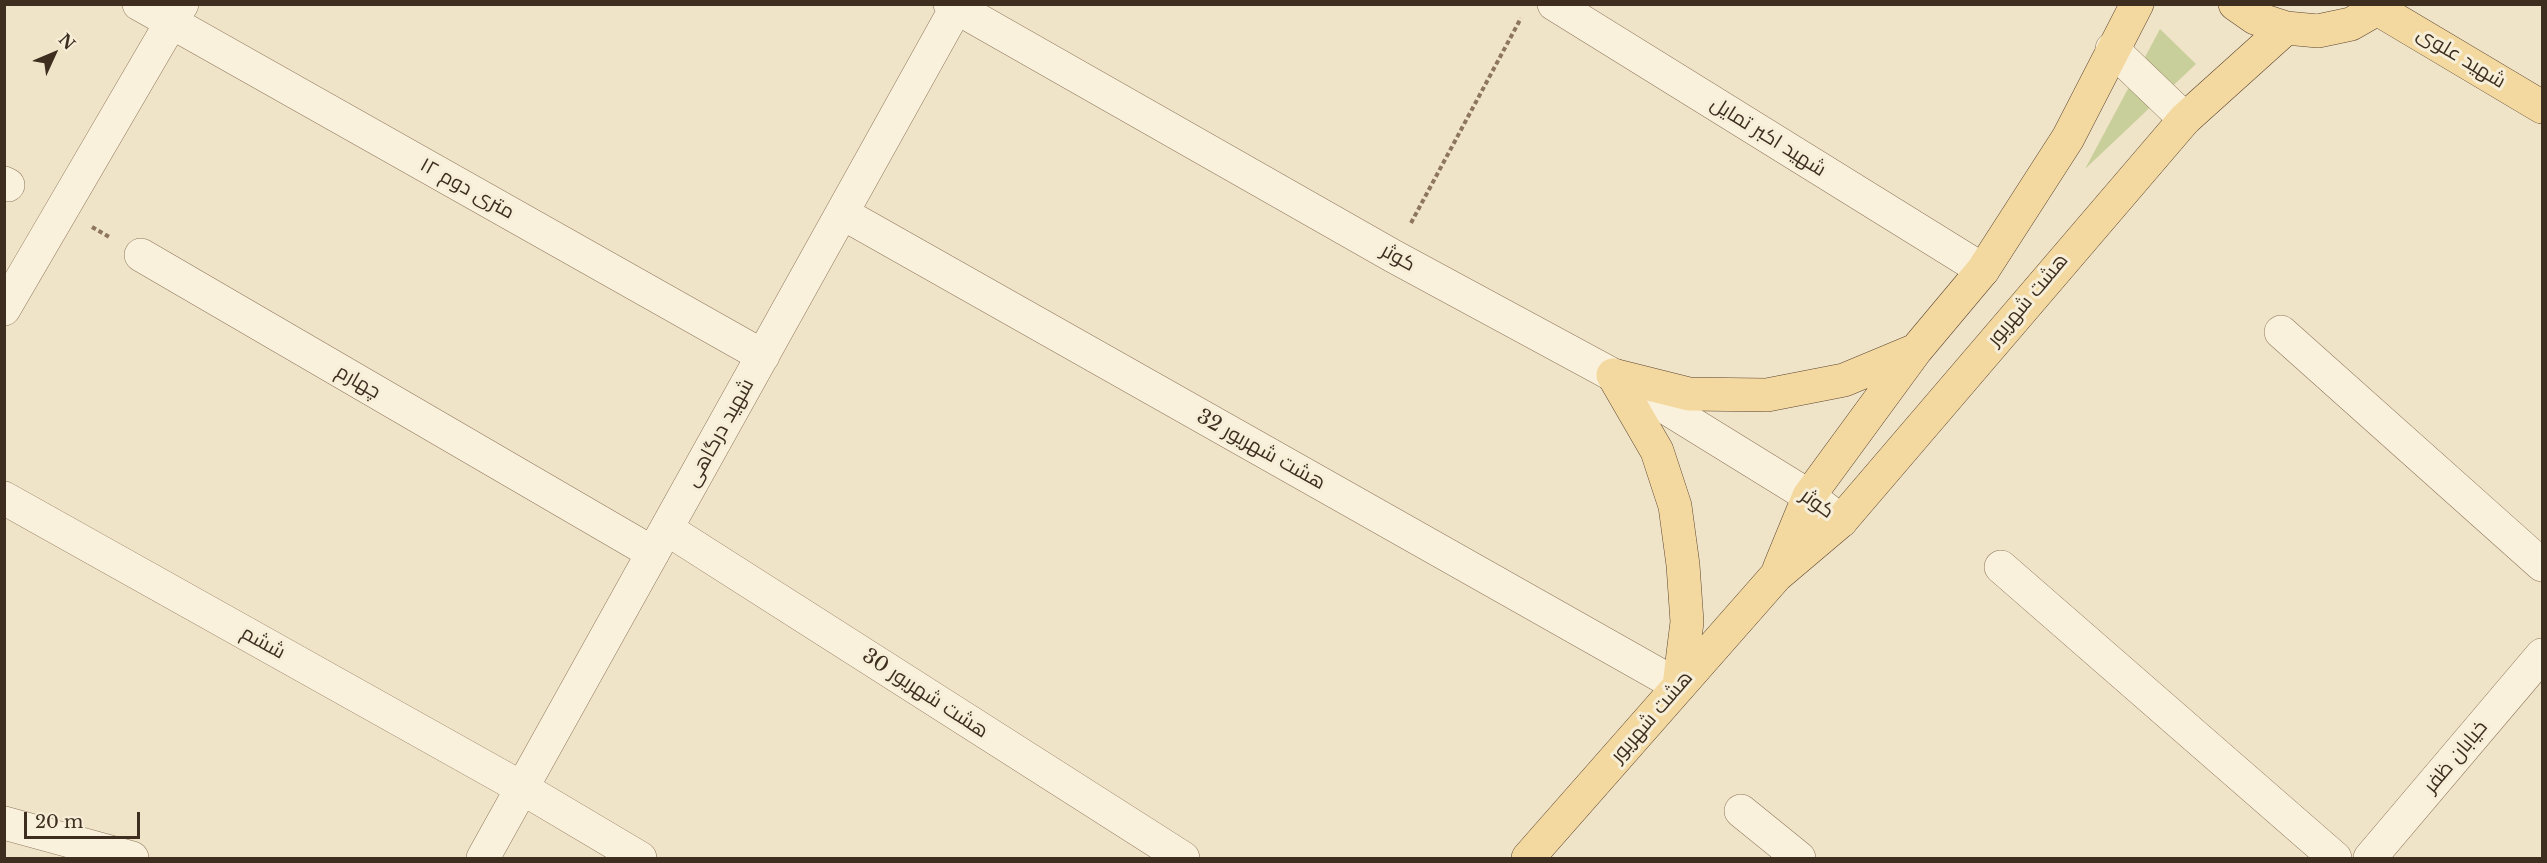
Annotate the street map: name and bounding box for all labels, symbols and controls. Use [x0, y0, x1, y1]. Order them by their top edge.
street label: شهید علوی [2412, 22, 2510, 94]
north arrow [24, 24, 84, 84]
text: N [55, 29, 79, 54]
street label: شهید اکبر تمایل [1706, 92, 1830, 182]
street label: ۱۲ متری دوم [416, 153, 518, 225]
street label: کوثر [1377, 239, 1419, 277]
street label: هشت شهریور [1982, 249, 2074, 351]
street label: چهارم [331, 360, 385, 404]
street label: شهید درگاهی [680, 375, 760, 491]
street label: هشت شهریور 32 [1192, 405, 1330, 495]
street label: کوثر [1796, 484, 1838, 524]
street label: ششم [237, 621, 289, 665]
street label: هشت شهریور 30 [857, 644, 993, 744]
street label: هشت شهریور [1606, 666, 1698, 768]
street label: خیابان ظفر [2419, 716, 2493, 798]
scale bar [27, 800, 142, 838]
text: 20 m [35, 811, 83, 833]

